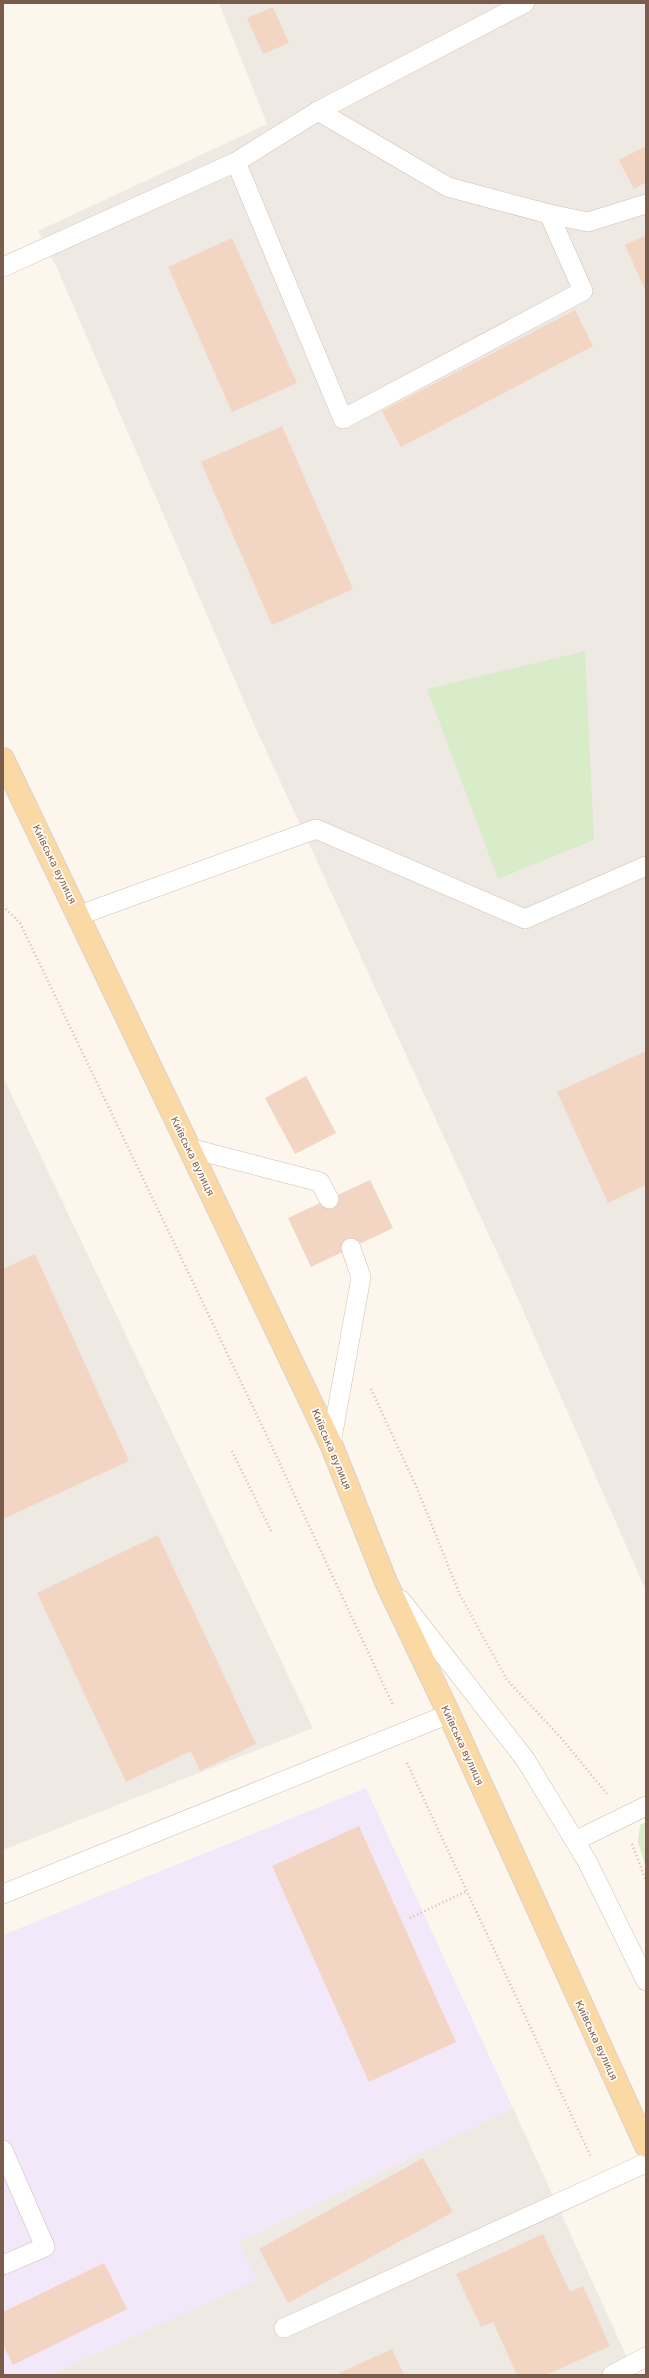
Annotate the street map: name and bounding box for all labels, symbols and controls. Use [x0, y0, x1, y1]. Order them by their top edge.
street label: Київська вулиця [31, 823, 78, 906]
street label: Київська вулиця [169, 1115, 216, 1198]
street label: Київська вулиця [310, 1407, 354, 1491]
street label: Київська вулиця [439, 1704, 486, 1787]
street label: Київська вулиця [573, 1999, 620, 2082]

